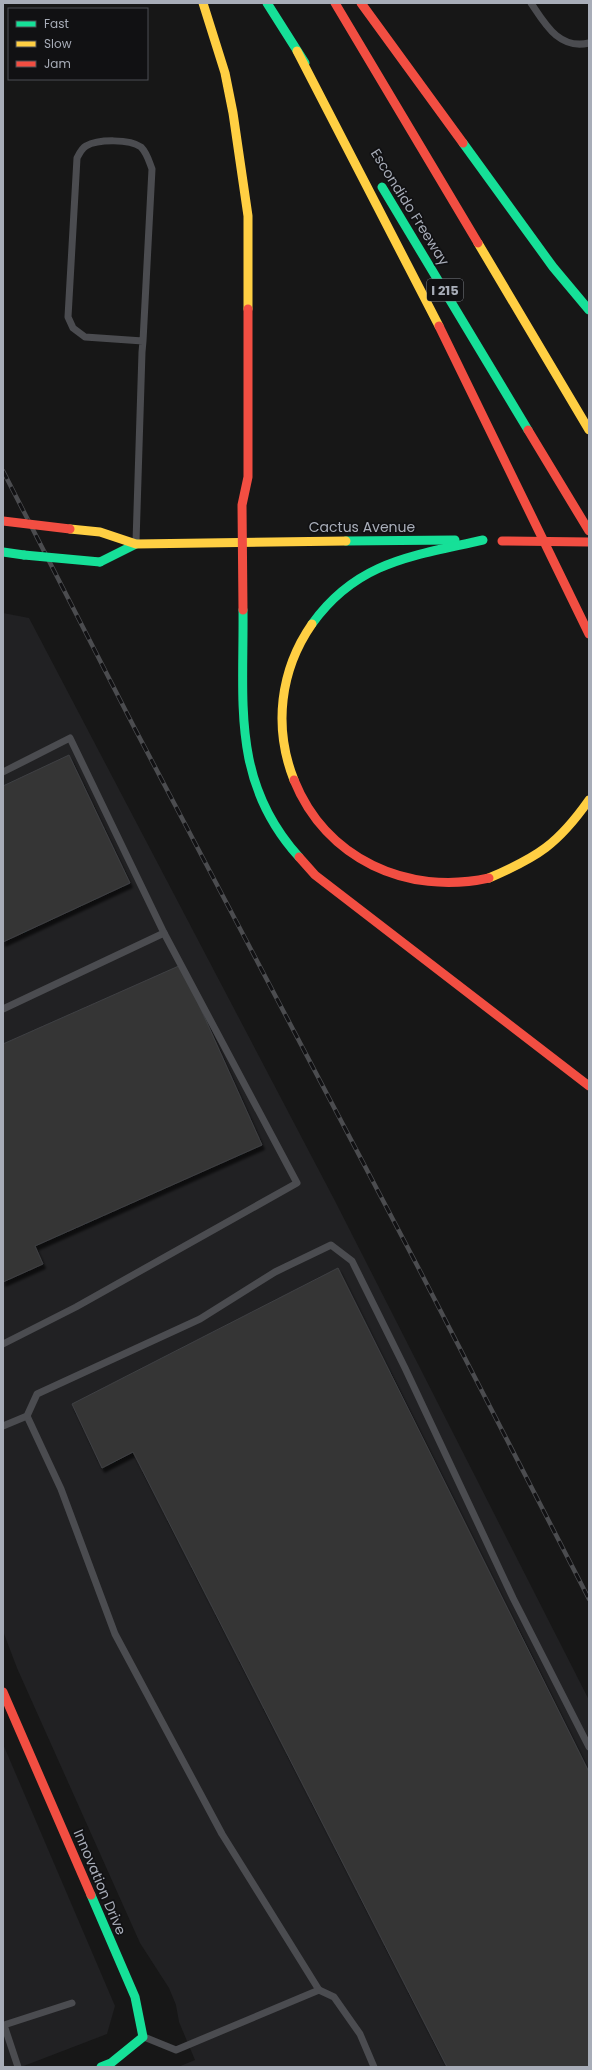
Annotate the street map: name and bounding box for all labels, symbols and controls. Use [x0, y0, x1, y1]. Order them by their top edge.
legend [8, 8, 148, 80]
text: Fast [44, 15, 69, 32]
text: Slow [44, 35, 72, 52]
text: Jam [44, 55, 71, 72]
street label: Escondido Freeway [366, 145, 454, 269]
road number: I 215 [427, 279, 463, 301]
street label: Cactus Avenue [309, 517, 416, 537]
street label: Innovation Drive [69, 1826, 131, 1938]

